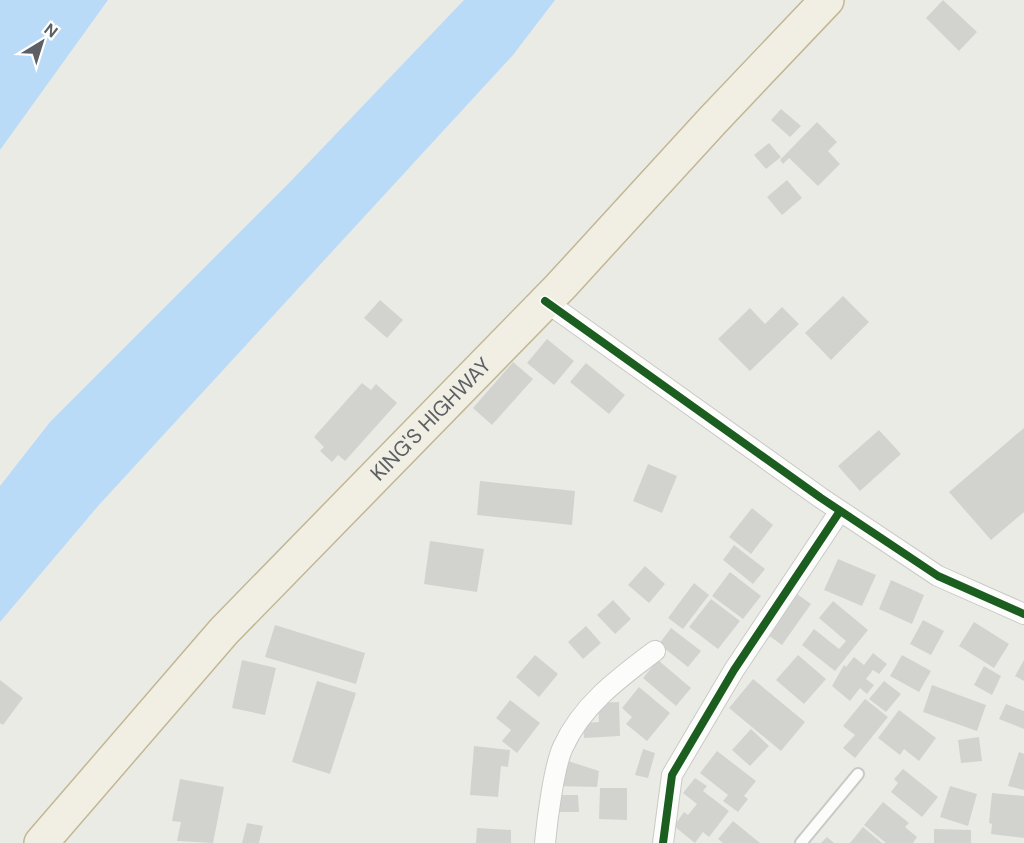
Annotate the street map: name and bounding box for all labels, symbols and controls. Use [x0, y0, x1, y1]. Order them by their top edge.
north arrow [12, 12, 72, 72]
text: N [40, 19, 62, 42]
street label: KING'S HIGHWAY [364, 352, 497, 487]

